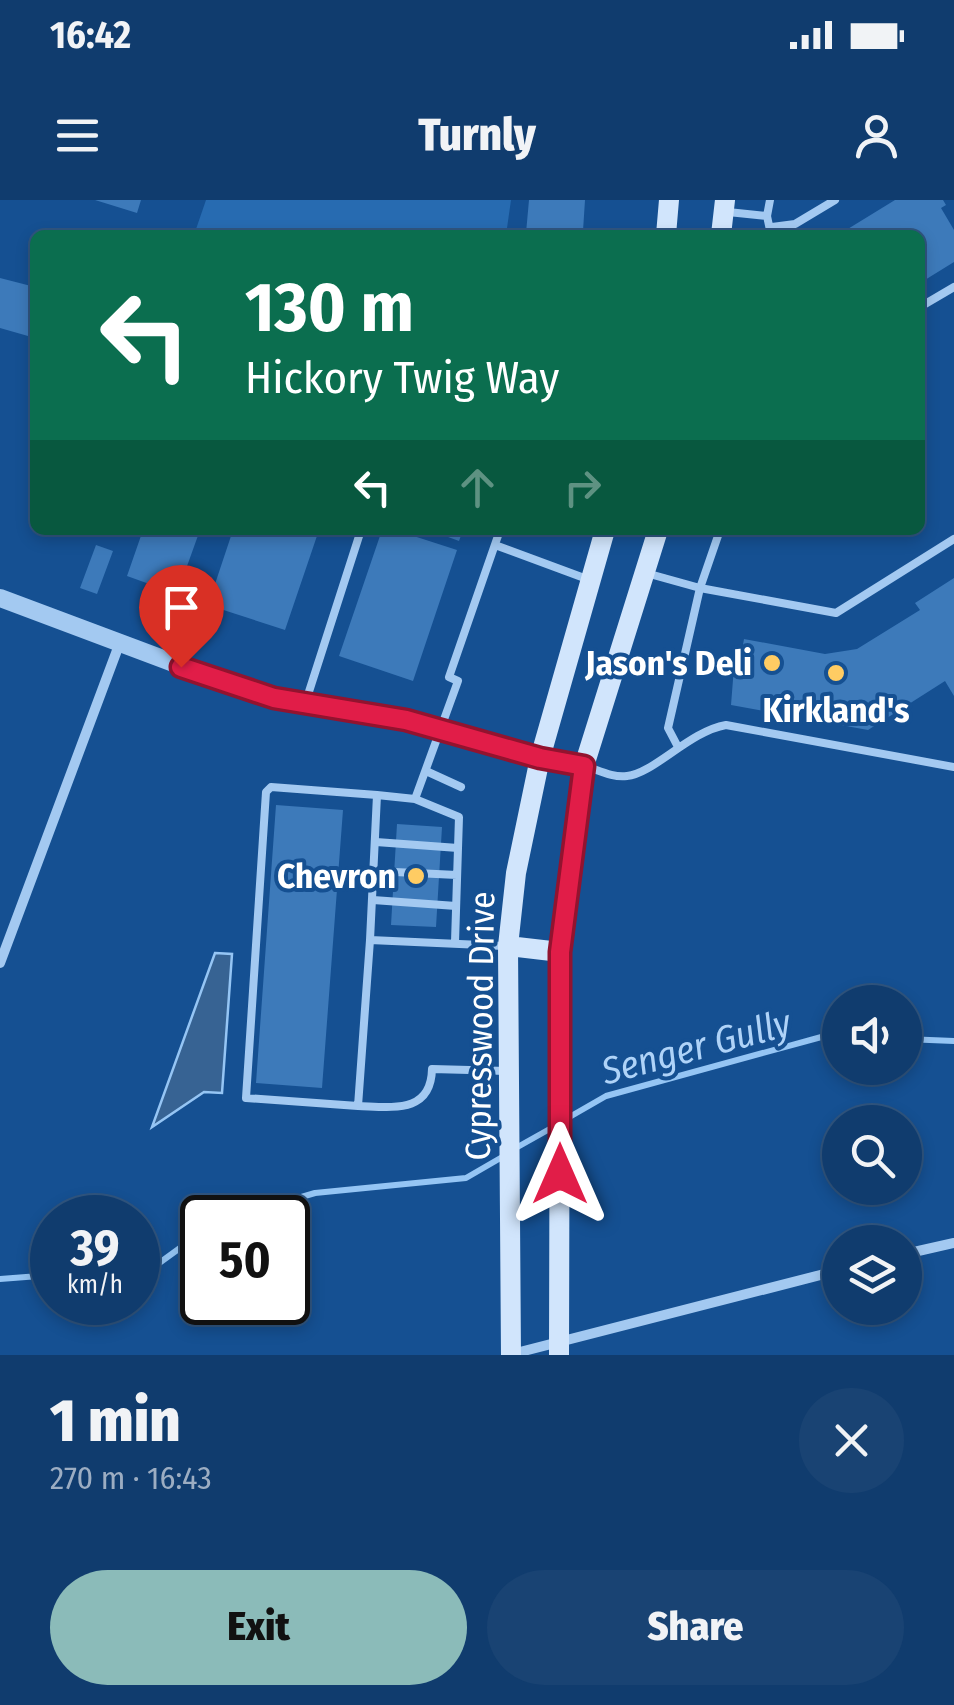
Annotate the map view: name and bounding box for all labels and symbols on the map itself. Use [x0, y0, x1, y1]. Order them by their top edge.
pin [139, 565, 224, 668]
place label: Jason's Deli [584, 642, 752, 684]
marker: Jason's Deli [761, 652, 783, 674]
marker: Kirkland's [825, 662, 847, 684]
place label: Kirkland's [762, 689, 910, 731]
place label: Chevron [277, 855, 396, 897]
marker: Chevron [405, 865, 427, 887]
street label: Cypresswood Drive [457, 891, 503, 1161]
water label: Senger Gully [595, 999, 797, 1095]
position arrow [508, 1122, 612, 1226]
speed limit sign: 50 [180, 1195, 310, 1325]

